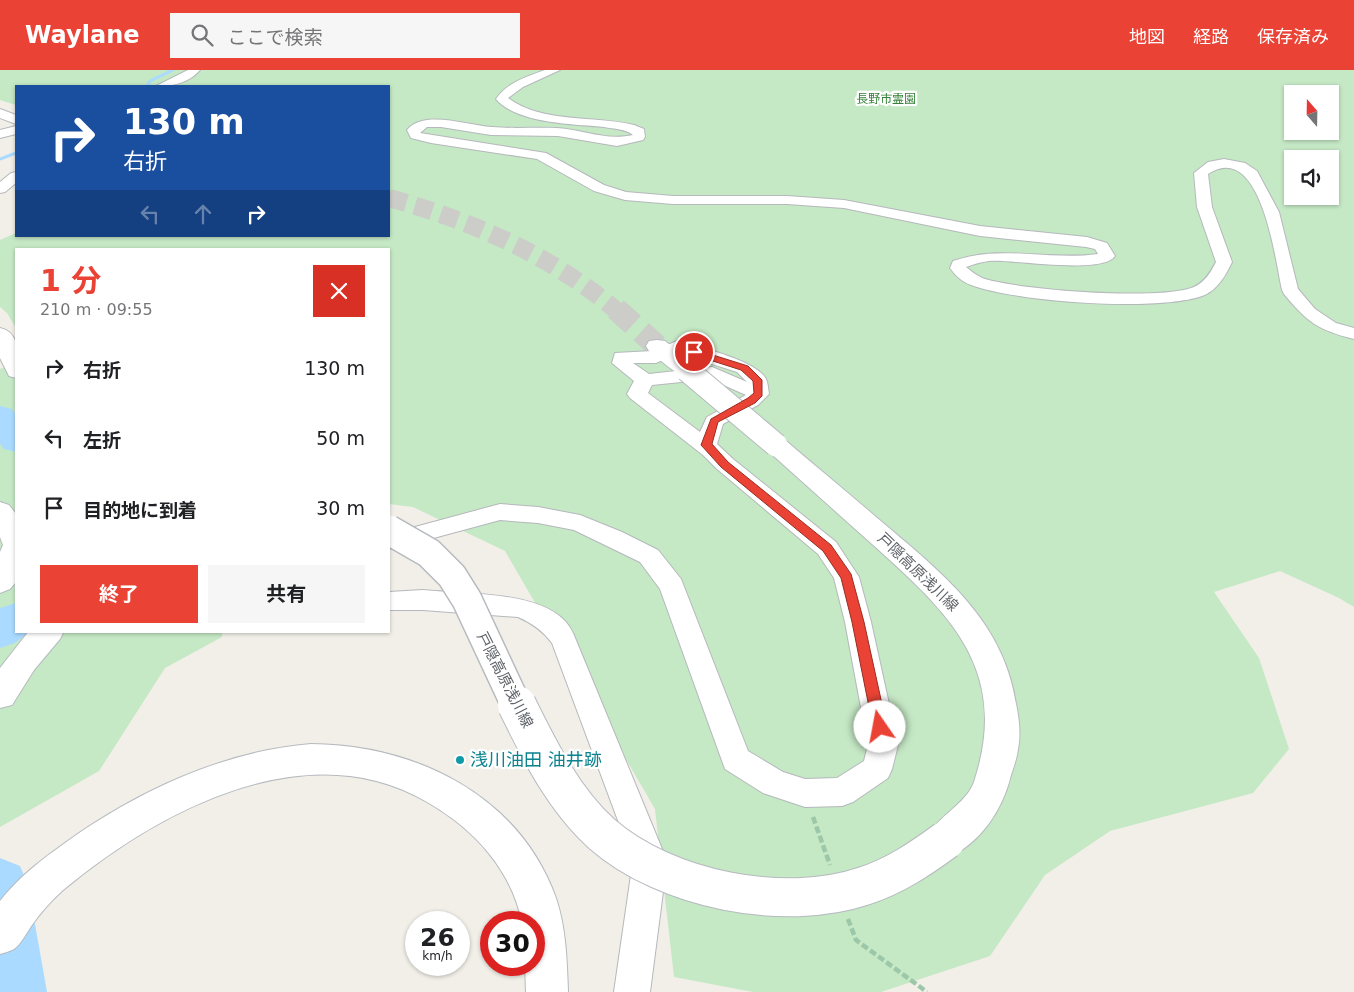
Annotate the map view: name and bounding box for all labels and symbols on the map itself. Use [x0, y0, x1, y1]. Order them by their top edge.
north arrow [1284, 85, 1339, 140]
park label: 長野市霊園 [856, 92, 916, 106]
pin [673, 331, 715, 373]
street label: 戸隠高原浅川線 [874, 529, 962, 615]
street label: 戸隠高原浅川線 [473, 629, 537, 731]
position arrow [853, 700, 905, 752]
place label: 浅川油田 油井跡 [470, 749, 602, 770]
marker: 浅川油田 油井跡 [454, 754, 466, 766]
speed limit sign: 30 [480, 911, 545, 976]

